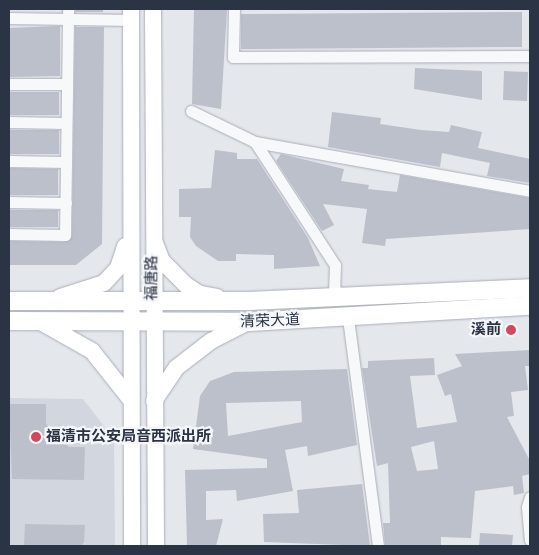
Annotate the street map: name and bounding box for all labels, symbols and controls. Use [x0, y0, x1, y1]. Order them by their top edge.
street label: 福唐路 [143, 256, 161, 300]
street label: 清荣大道 [240, 311, 300, 331]
place label: 溪前 [471, 321, 501, 339]
marker: 溪前 [505, 324, 517, 336]
place label: 福清市公安局音西派出所 [46, 428, 211, 446]
marker: 福清市公安局音西派出所 [30, 431, 42, 443]

